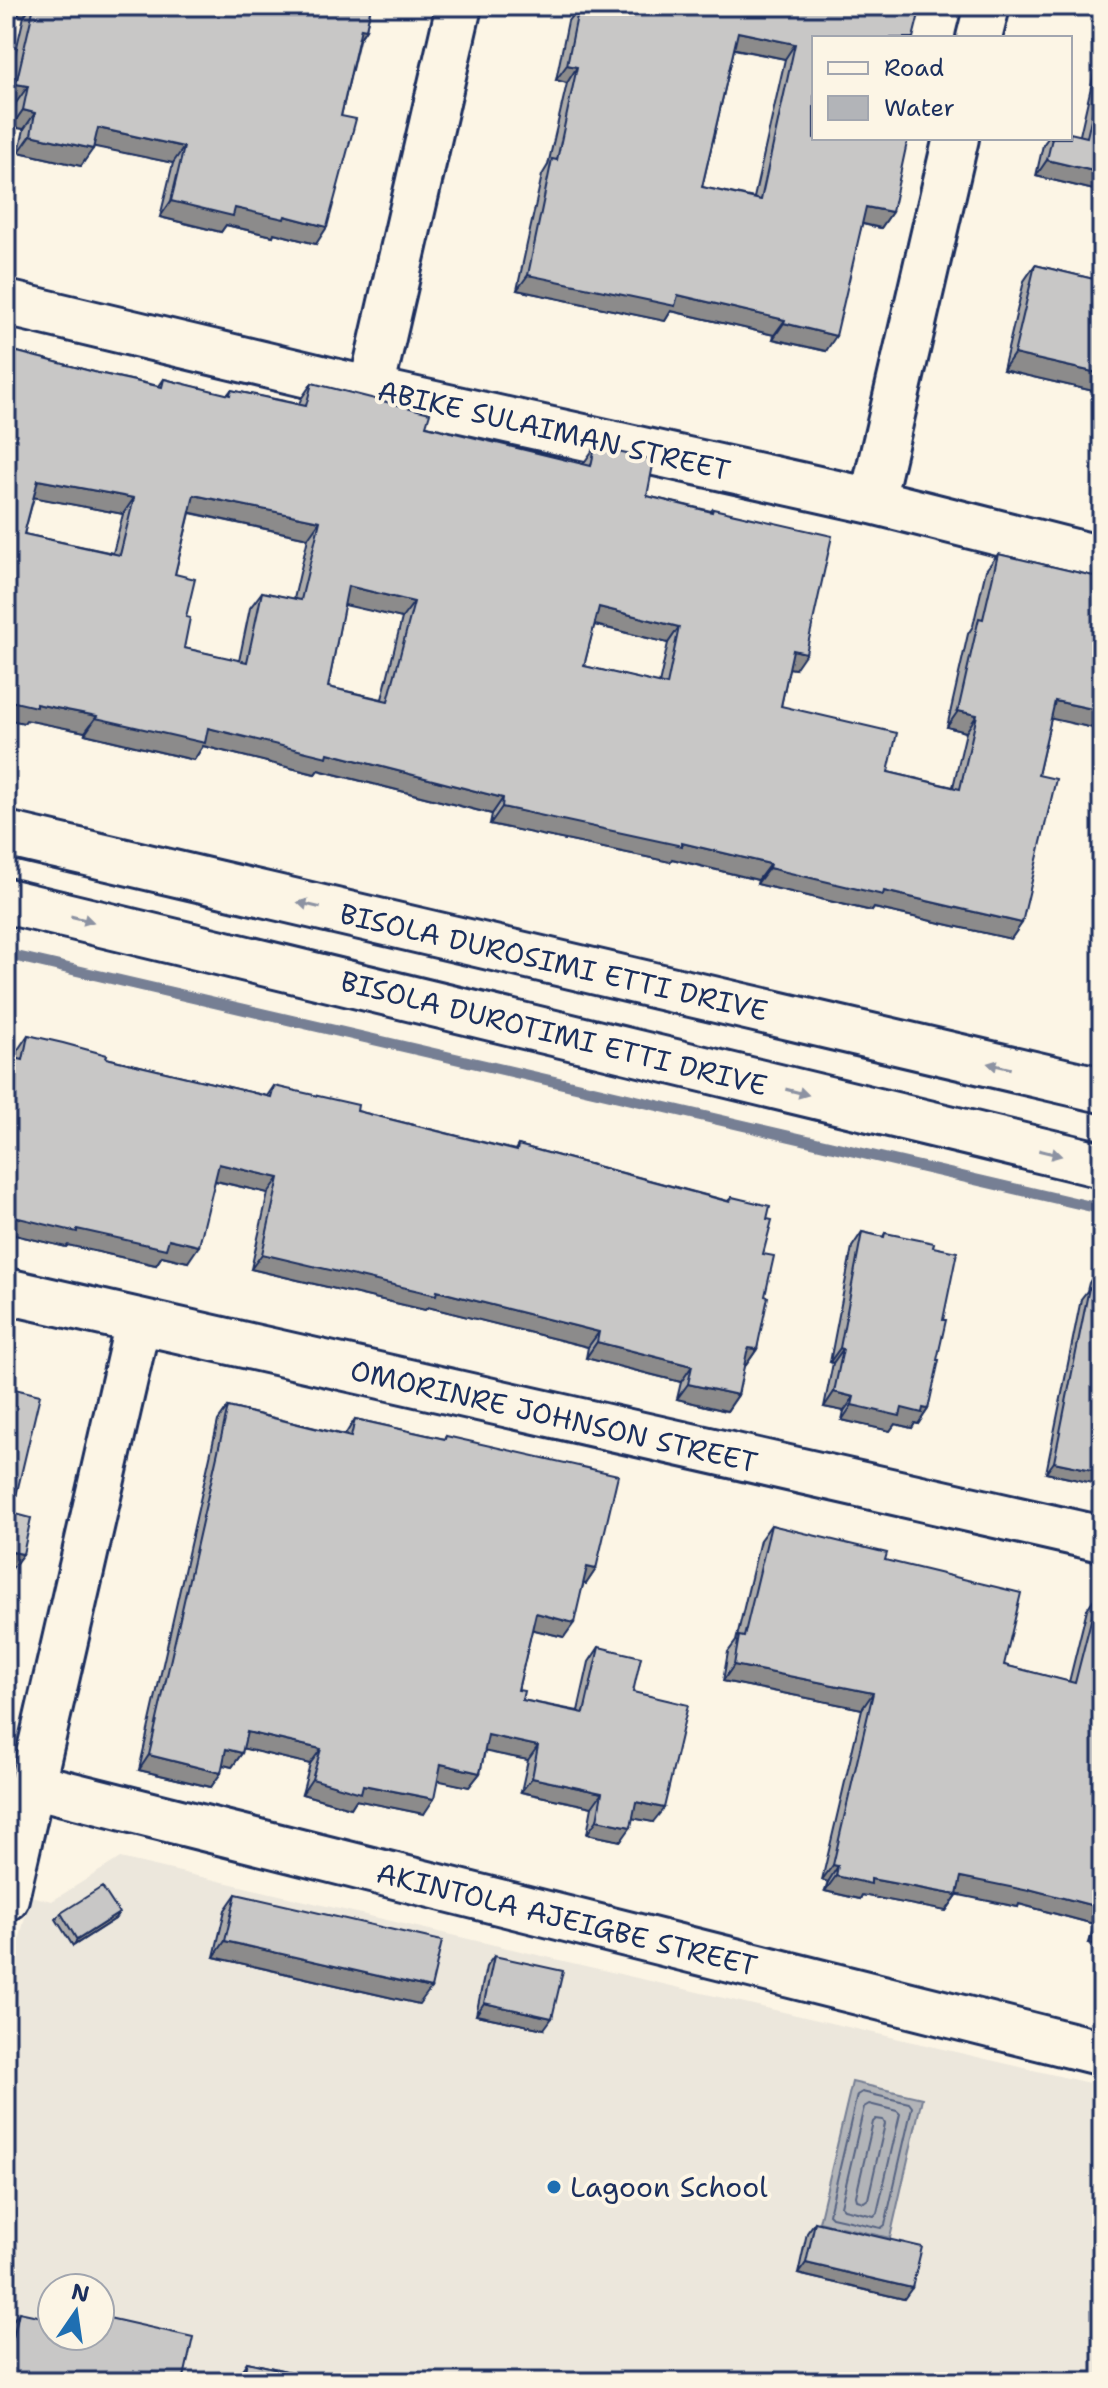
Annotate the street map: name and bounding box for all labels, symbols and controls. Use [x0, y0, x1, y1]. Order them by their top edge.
legend [812, 36, 1072, 140]
text: Road [884, 52, 944, 84]
text: Water [884, 92, 955, 124]
street label: ABIKE SULAIMAN STREET [374, 371, 734, 489]
street label: BISOLA DUROSIMI ETTI DRIVE [336, 894, 772, 1030]
one-way arrow [297, 898, 322, 911]
one-way arrow [69, 913, 94, 926]
street label: BISOLA DUROTIMI ETTI DRIVE [337, 962, 771, 1104]
one-way arrow [986, 1059, 1011, 1072]
one-way arrow [785, 1086, 810, 1098]
one-way arrow [1038, 1147, 1063, 1160]
street label: OMORINRE JOHNSON STREET [347, 1351, 761, 1481]
street label: AKINTOLA AJEIGBE STREET [373, 1853, 761, 1985]
place label: Lagoon School [570, 2168, 768, 2206]
marker: Lagoon School [545, 2178, 563, 2196]
north arrow [36, 2272, 116, 2352]
text: N [69, 2277, 92, 2309]

